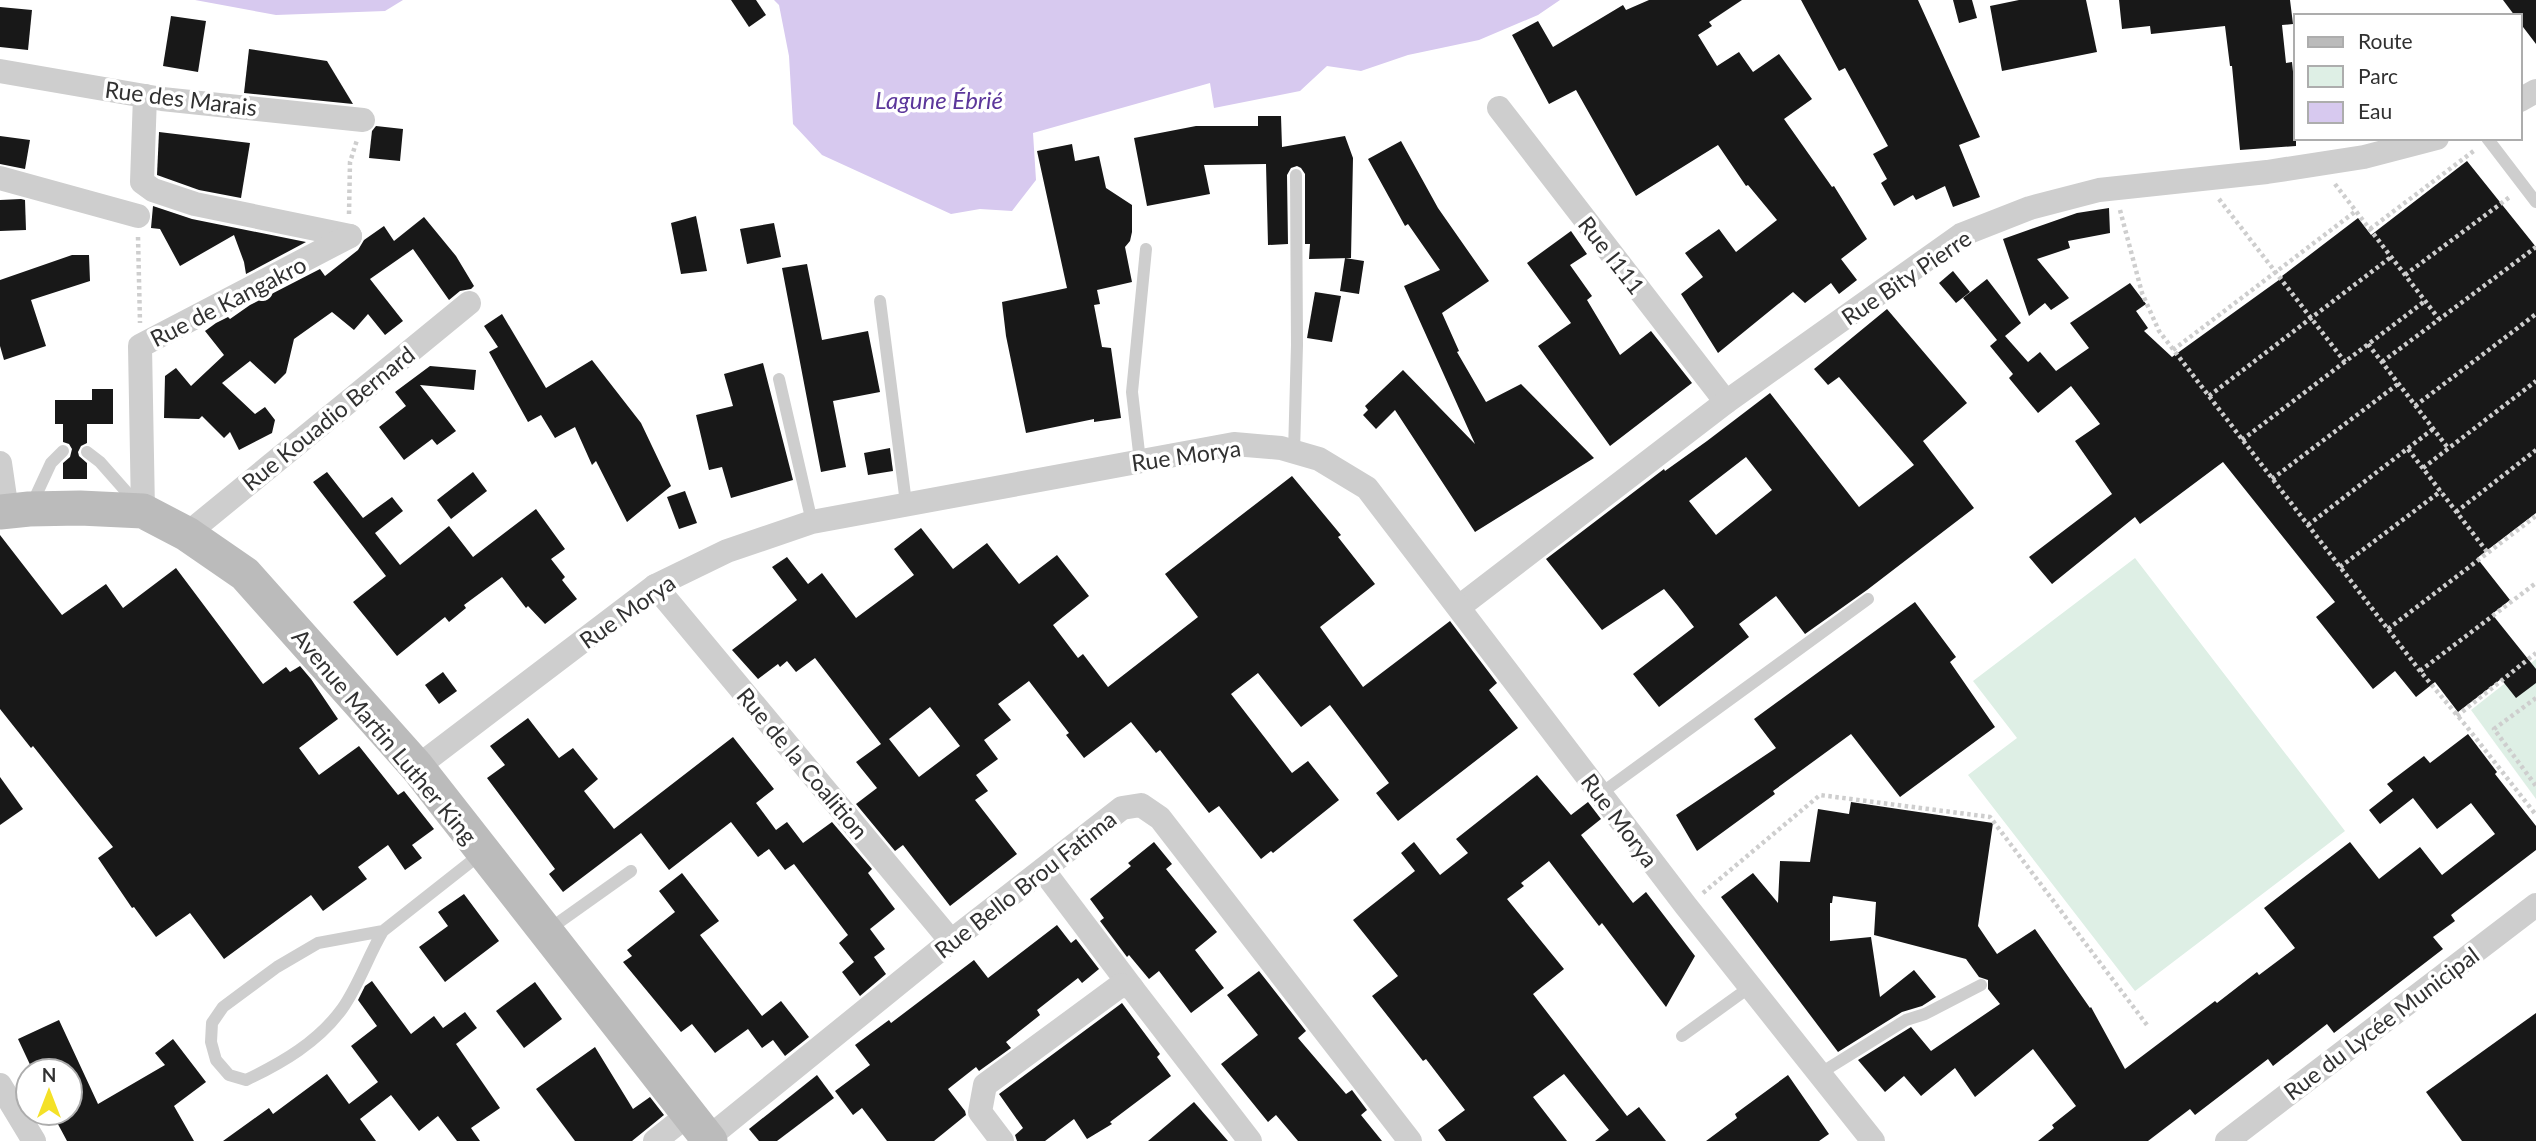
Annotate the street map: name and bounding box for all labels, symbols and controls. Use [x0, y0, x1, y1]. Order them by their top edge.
legend [2294, 14, 2522, 140]
text: Route [2358, 28, 2413, 53]
text: Parc [2358, 63, 2398, 88]
street label: Rue des Marais [103, 75, 259, 121]
water label: Lagune Ébrié [875, 85, 1003, 114]
text: Eau [2358, 98, 2392, 123]
street label: Rue I111 [1573, 210, 1651, 300]
street label: Rue Bity Pierre [1836, 223, 1976, 331]
street label: Rue de Kangakro [145, 250, 311, 352]
street label: Rue Kouadio Bernard [236, 340, 420, 496]
street label: Rue Morya [1129, 433, 1243, 477]
street label: Rue Morya [574, 568, 680, 654]
street label: Avenue Martin Luther King [287, 623, 483, 849]
street label: Rue de la Coalition [732, 682, 874, 844]
street label: Rue Morya [1576, 768, 1664, 872]
street label: Rue Bello Brou Fatima [929, 804, 1121, 964]
street label: Rue du Lycée Municipal [2278, 940, 2484, 1106]
north arrow [14, 1057, 84, 1127]
text: N [42, 1063, 56, 1086]

